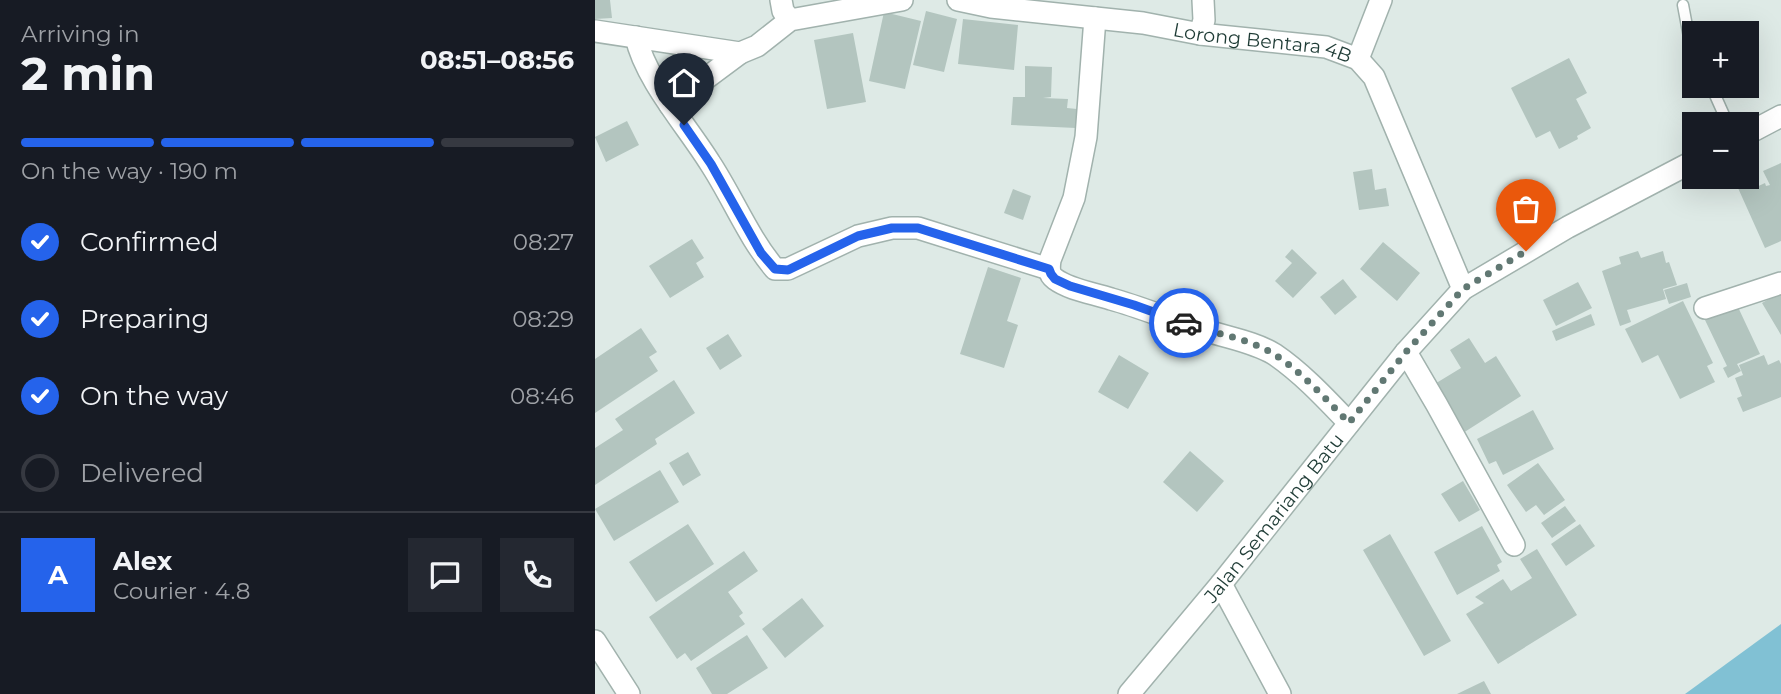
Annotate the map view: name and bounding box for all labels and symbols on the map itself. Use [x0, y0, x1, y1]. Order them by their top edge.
street label: Lorong Bentara 4B [1171, 18, 1355, 68]
pin [654, 53, 714, 125]
pin [1496, 179, 1556, 251]
courier [1149, 288, 1219, 358]
street label: Jalan Semariang Batu [1199, 429, 1349, 608]

